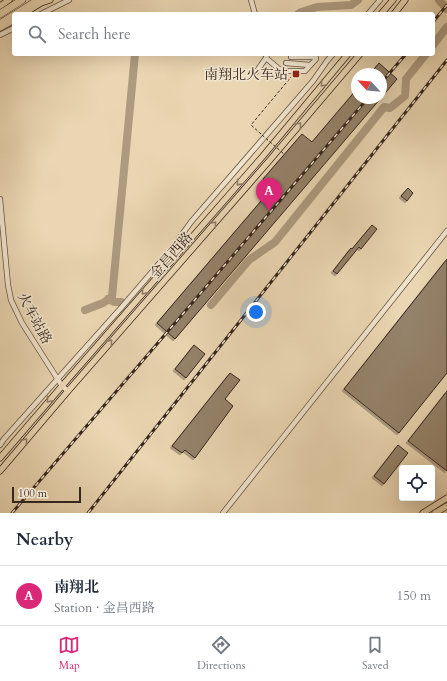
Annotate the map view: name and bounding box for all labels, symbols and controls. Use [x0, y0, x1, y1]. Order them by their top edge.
search box [12, 12, 435, 56]
icon: search [26, 23, 48, 45]
text: Search here [58, 24, 131, 44]
place label: 南翔北火车站 [204, 65, 288, 84]
north arrow [351, 68, 387, 104]
marker: 南翔北火车站 [291, 69, 301, 79]
one-way arrow [320, 79, 327, 87]
one-way arrow [295, 123, 302, 130]
pin: A [256, 178, 282, 211]
one-way arrow [237, 179, 244, 186]
one-way arrow [210, 221, 217, 228]
street label: 金昌西路 [146, 228, 197, 283]
one-way arrow [142, 287, 149, 294]
street label: 火车站路 [13, 289, 56, 347]
your location [246, 302, 266, 322]
one-way arrow [105, 340, 112, 347]
one-way arrow [47, 395, 54, 403]
one-way arrow [21, 438, 28, 446]
map controls [399, 465, 435, 501]
button: locate [399, 465, 435, 501]
scale bar [12, 485, 81, 504]
text: 100 m [18, 486, 47, 501]
text: Nearby [16, 528, 73, 551]
text: 南翔北 [54, 577, 99, 597]
text: A [24, 587, 34, 605]
text: 150 m [397, 587, 431, 605]
text: Station · 金昌西路 [54, 599, 155, 617]
tab: Map [58, 634, 80, 673]
tab: Directions [197, 634, 245, 673]
tab: Saved [362, 634, 389, 673]

